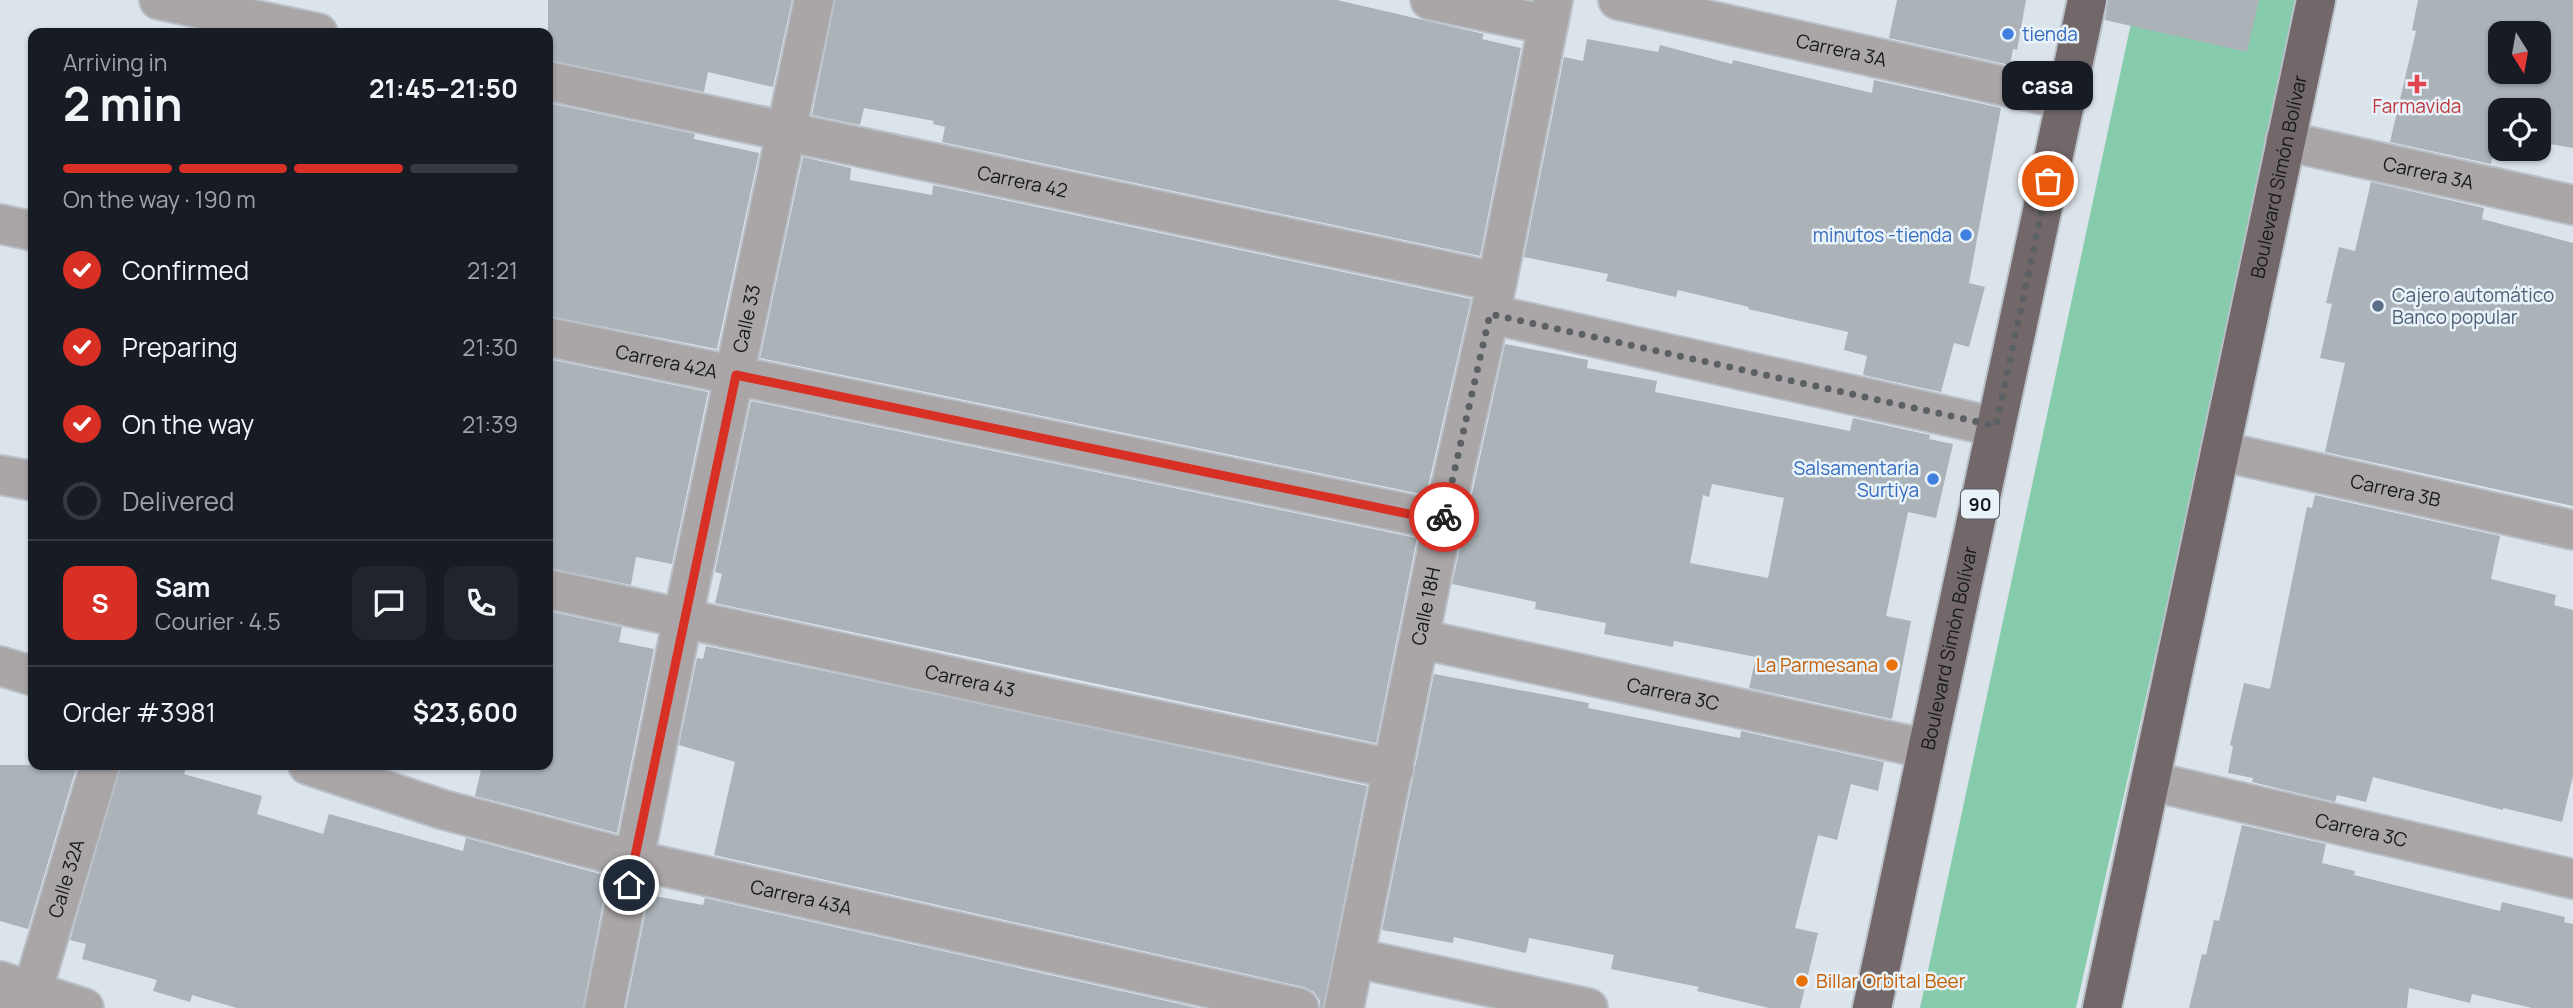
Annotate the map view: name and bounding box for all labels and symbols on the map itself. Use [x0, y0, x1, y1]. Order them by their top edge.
place label: tienda [2022, 21, 2078, 47]
north arrow [2488, 21, 2552, 84]
marker: tienda [2000, 26, 2016, 42]
street label: Carrera 3A [1794, 27, 1889, 73]
callout: casa [2002, 62, 2094, 111]
street label: Boulevard Simón Bolívar [2244, 72, 2313, 281]
marker: Farmavida [2409, 76, 2425, 92]
place label: Farmavida [2373, 93, 2461, 119]
street label: Carrera 3A [2381, 150, 2476, 196]
pin [2018, 151, 2078, 211]
street label: Carrera 42 [975, 159, 1070, 204]
place label: minutos -tienda [1813, 222, 1952, 248]
marker: minutos -tienda [1958, 227, 1974, 243]
street label: Calle 33 [726, 282, 766, 355]
place label: Cajero automático Banco popular [2392, 282, 2554, 330]
marker: Cajero automático Banco popular [2370, 298, 2386, 314]
street label: Carrera 42A [613, 338, 720, 385]
place label: Salsamentaria Surtiya [1794, 455, 1919, 503]
street label: Carrera 3B [2348, 468, 2444, 513]
marker: Salsamentaria Surtiya [1925, 471, 1941, 487]
courier [1409, 482, 1479, 552]
road number: 90 [1961, 490, 1999, 518]
street label: Boulevard Simón Bolívar [1914, 544, 1983, 752]
street label: Calle 18H [1405, 565, 1446, 648]
place label: La Parmesana [1756, 652, 1878, 678]
marker: La Parmesana [1884, 657, 1900, 673]
street label: Carrera 43 [923, 658, 1018, 703]
street label: Carrera 3C [1625, 671, 1722, 717]
street label: Carrera 3C [2313, 807, 2410, 853]
street label: Calle 32A [42, 836, 90, 921]
pin [599, 855, 659, 915]
street label: Carrera 43A [748, 873, 854, 921]
place label: Billar Orbital Beer [1816, 968, 1966, 994]
marker: Billar Orbital Beer [1794, 973, 1810, 989]

